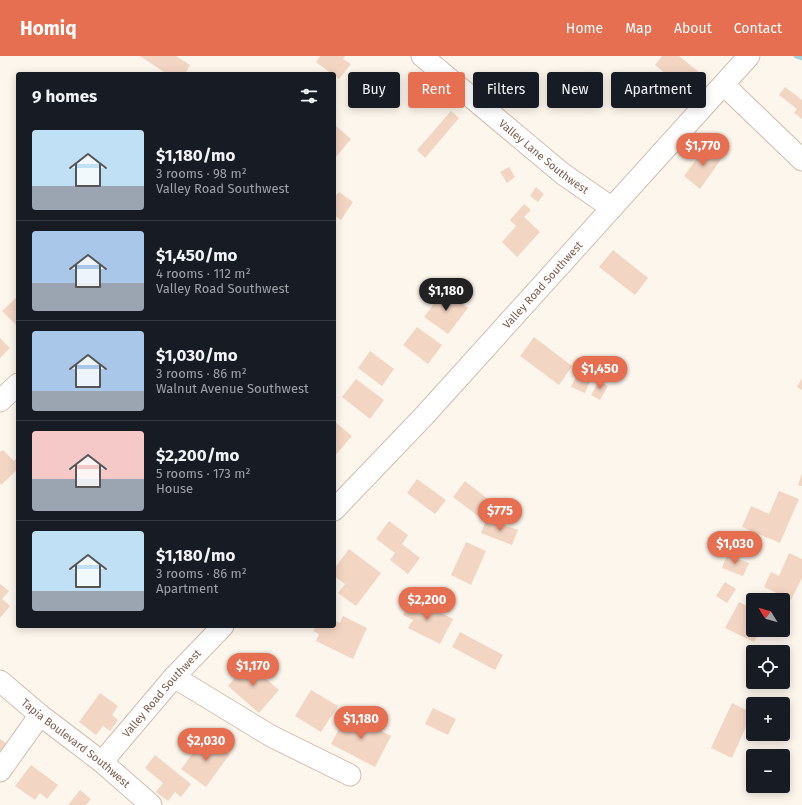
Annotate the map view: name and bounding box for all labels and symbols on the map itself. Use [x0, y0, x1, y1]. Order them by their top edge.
street label: Valley Lane Southwest [496, 117, 591, 196]
pin: $1,770 [670, 133, 736, 167]
street label: Valley Road Southwest [500, 238, 585, 331]
pin: $1,180 [413, 278, 479, 312]
pin: $1,450 [567, 356, 633, 390]
pin: $775 [476, 498, 524, 532]
pin: $1,030 [702, 531, 768, 565]
pin: $2,200 [394, 587, 460, 621]
north arrow [746, 593, 790, 637]
street label: Valley Road Southwest [119, 646, 204, 740]
pin: $1,170 [220, 653, 286, 687]
street label: Tapia Boulevard Southwest [19, 696, 133, 790]
pin: $1,180 [328, 706, 394, 740]
pin: $2,030 [173, 728, 239, 762]

